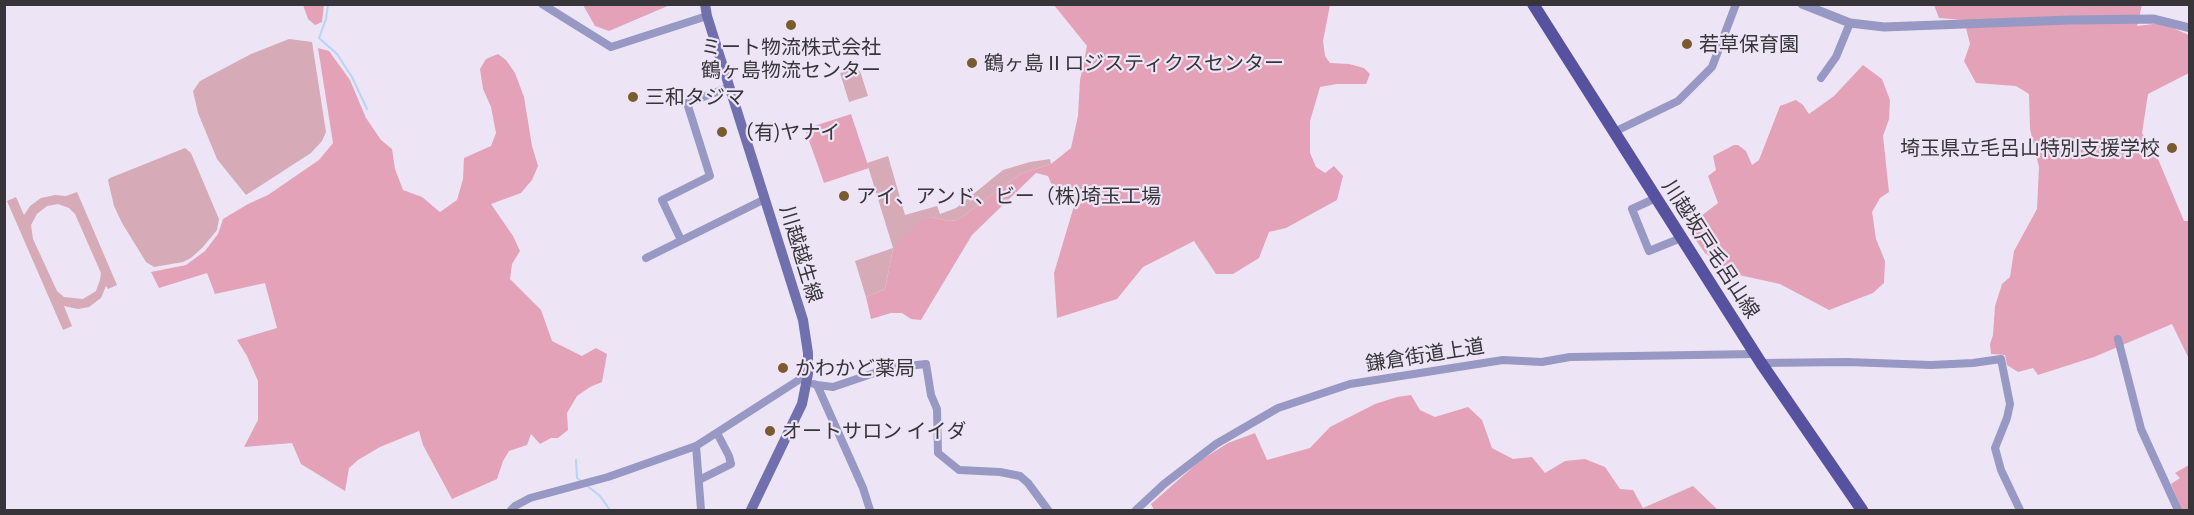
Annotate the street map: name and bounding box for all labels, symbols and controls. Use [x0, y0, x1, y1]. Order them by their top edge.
marker: ミート物流株式会社 鶴ヶ島物流センター [784, 18, 798, 32]
place label: 若草保育園 [1699, 32, 1799, 56]
place label: ミート物流株式会社 鶴ヶ島物流センター [701, 35, 881, 82]
marker: 若草保育園 [1680, 37, 1694, 51]
place label: 鶴ヶ島Ⅱロジスティクスセンター [984, 51, 1284, 75]
marker: 鶴ヶ島Ⅱロジスティクスセンター [965, 56, 979, 70]
place label: 三和タジマ [645, 85, 745, 109]
marker: 三和タジマ [626, 90, 640, 104]
place label: （有)ヤナイ [734, 120, 840, 144]
marker: （有)ヤナイ [715, 125, 729, 139]
place label: 埼玉県立毛呂山特別支援学校 [1900, 136, 2160, 160]
marker: 埼玉県立毛呂山特別支援学校 [2165, 141, 2179, 155]
street label: 川越坂戸毛呂山線 [1657, 175, 1765, 323]
place label: アイ、アンド、ビー（株)埼玉工場 [856, 184, 1161, 208]
marker: アイ、アンド、ビー（株)埼玉工場 [837, 189, 851, 203]
street label: 川越越生線 [775, 203, 827, 305]
street label: 鎌倉街道上道 [1364, 334, 1486, 376]
place label: かわかど薬局 [795, 356, 915, 380]
marker: かわかど薬局 [776, 361, 790, 375]
place label: オートサロン イイダ [782, 419, 967, 443]
marker: オートサロン イイダ [763, 424, 777, 438]

